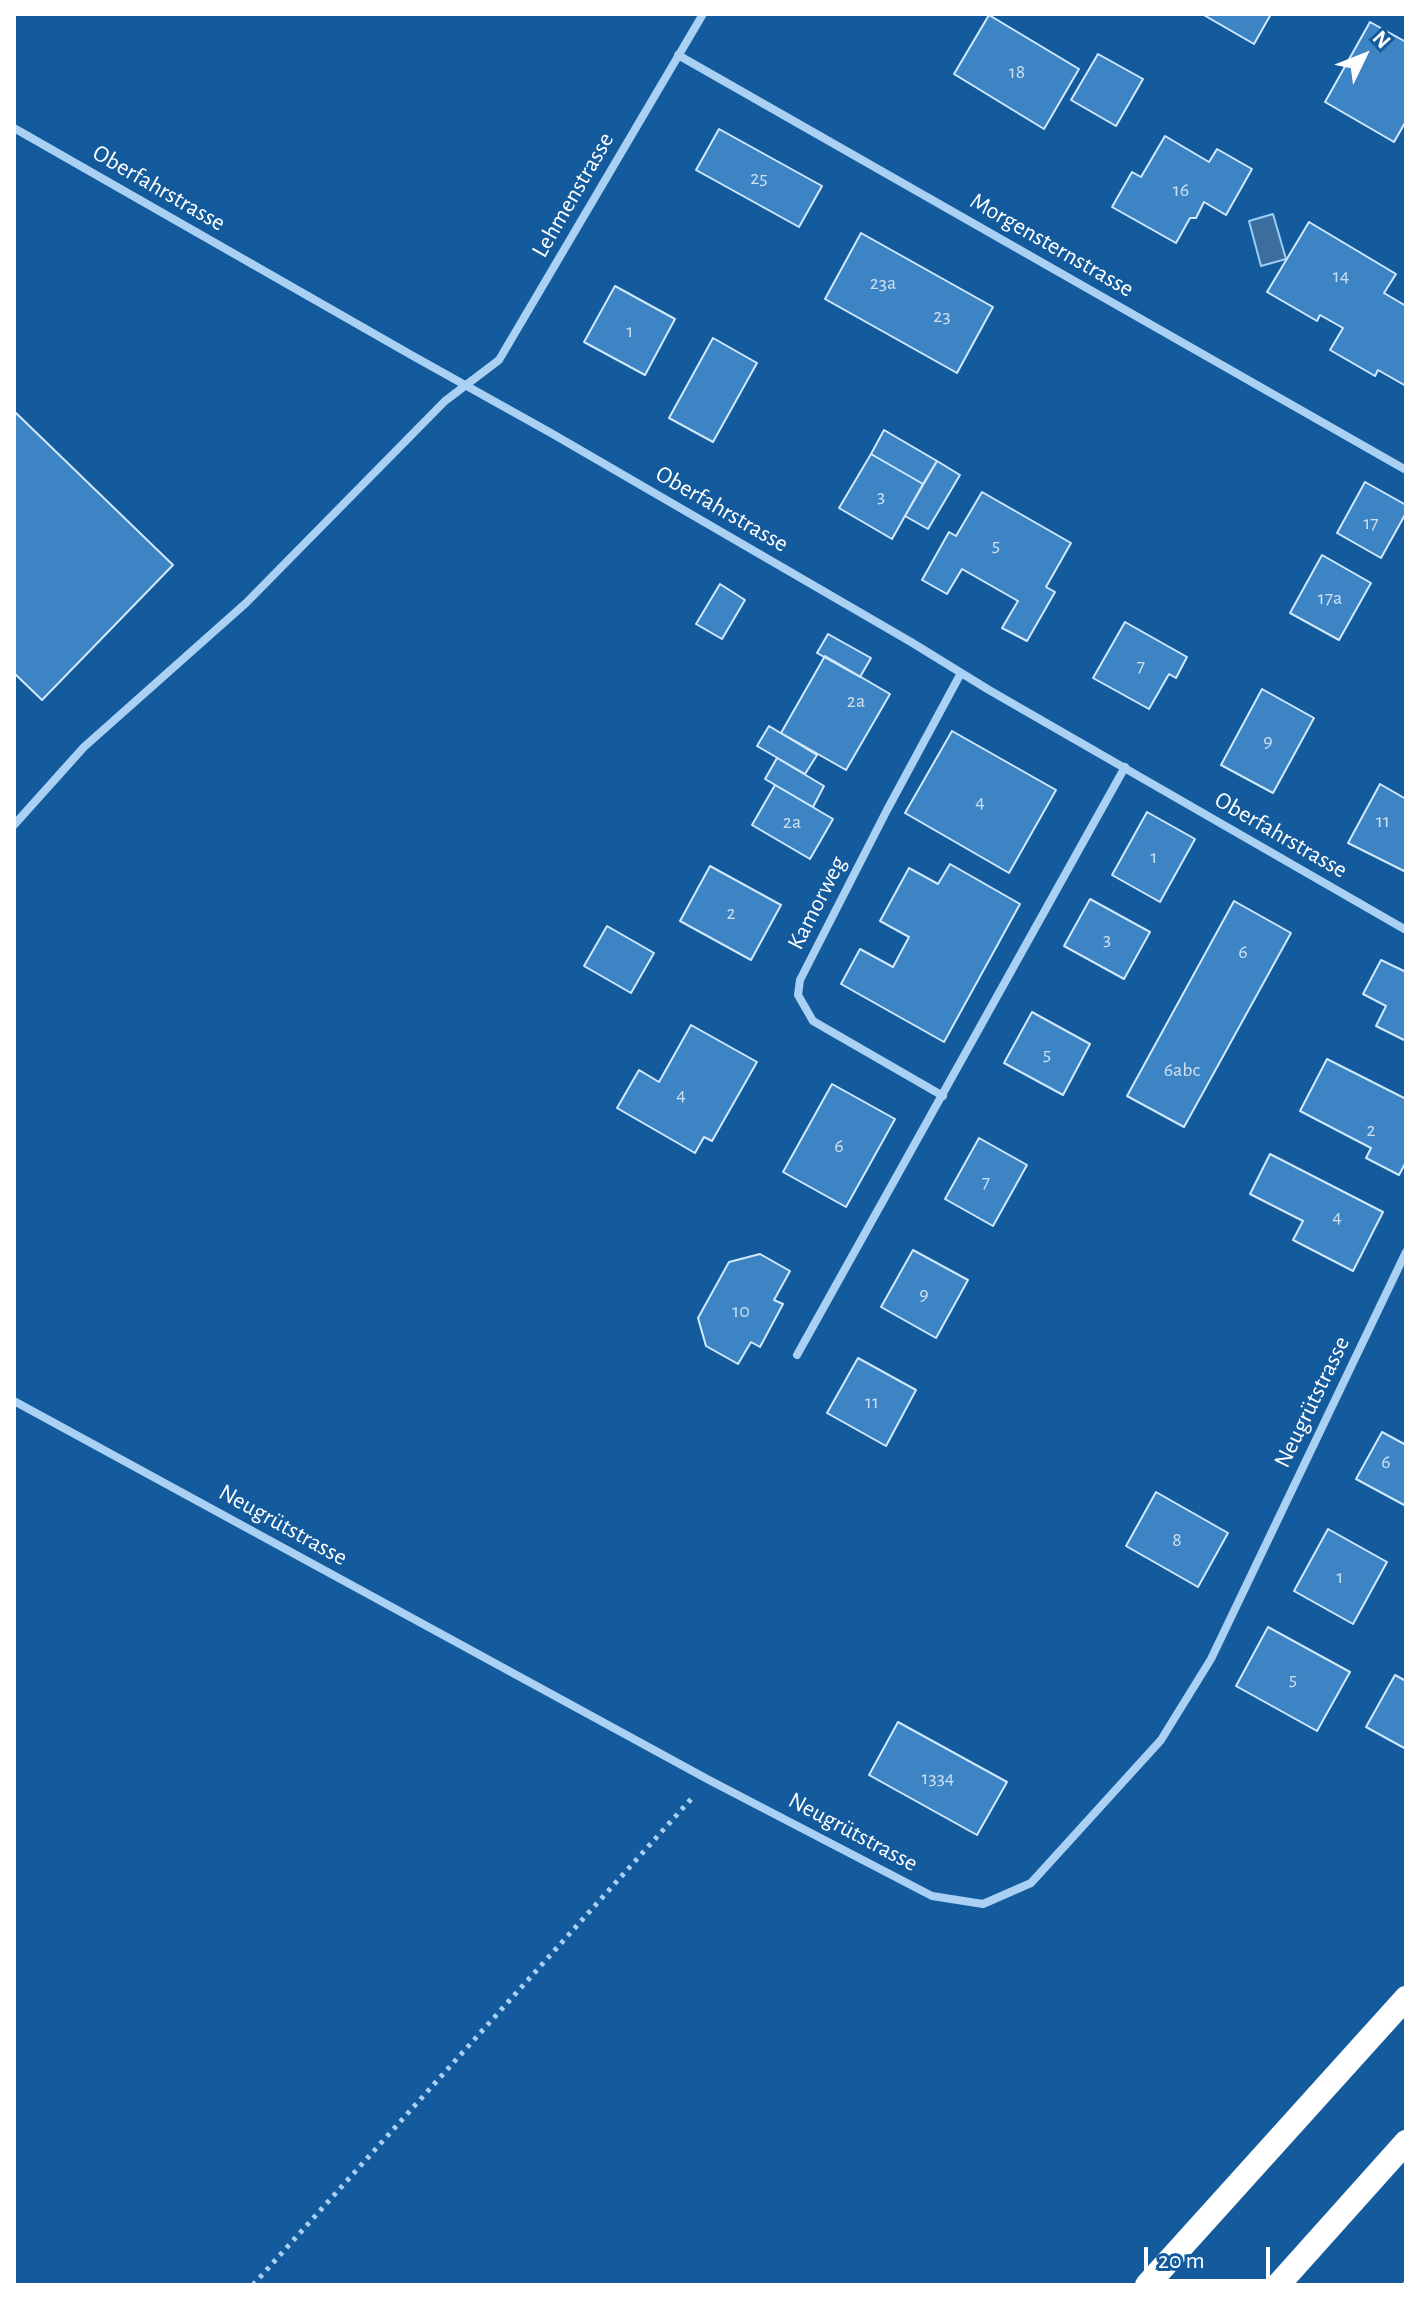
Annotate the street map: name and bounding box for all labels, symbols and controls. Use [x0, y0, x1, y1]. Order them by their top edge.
north arrow [1324, 16, 1404, 96]
text: N [1368, 27, 1395, 53]
house number: 18 [1009, 60, 1025, 84]
street label: Lehmenstrasse [526, 127, 620, 263]
street label: Oberfahrstrasse [88, 138, 230, 238]
house number: 25 [750, 166, 768, 190]
house number: 16 [1173, 178, 1189, 202]
street label: Morgensternstrasse [965, 186, 1139, 304]
house number: 14 [1333, 264, 1349, 288]
house number: 23a [870, 271, 896, 295]
house number: 23 [933, 304, 951, 328]
house number: 1 [627, 319, 633, 343]
street label: Oberfahrstrasse [651, 459, 793, 559]
house number: 3 [877, 484, 885, 508]
house number: 17 [1363, 511, 1379, 535]
house number: 5 [992, 533, 1000, 557]
house number: 17a [1318, 586, 1342, 610]
house number: 7 [1137, 654, 1145, 678]
house number: 2a [847, 689, 865, 713]
house number: 9 [1263, 729, 1273, 753]
street label: Oberfahrstrasse [1210, 785, 1352, 885]
house number: 4 [975, 790, 985, 814]
house number: 11 [1376, 809, 1390, 833]
house number: 2a [783, 810, 801, 834]
house number: 1 [1151, 845, 1157, 869]
street label: Kamorweg [781, 852, 853, 954]
house number: 2 [726, 901, 736, 925]
house number: 3 [1103, 927, 1111, 951]
house number: 6 [1238, 940, 1248, 964]
house number: 5 [1043, 1042, 1051, 1066]
house number: 6abc [1164, 1058, 1200, 1082]
house number: 4 [676, 1083, 686, 1107]
house number: 2 [1366, 1118, 1376, 1142]
house number: 6 [834, 1134, 844, 1158]
house number: 7 [982, 1170, 990, 1194]
house number: 4 [1332, 1205, 1342, 1229]
house number: 9 [919, 1282, 929, 1306]
house number: 10 [732, 1299, 750, 1323]
street label: Neugrütstrasse [1268, 1332, 1356, 1472]
house number: 11 [865, 1390, 879, 1414]
house number: 6 [1381, 1450, 1391, 1474]
street label: Neugrütstrasse [214, 1478, 352, 1572]
house number: 8 [1172, 1528, 1182, 1552]
house number: 1 [1337, 1565, 1343, 1589]
house number: 5 [1289, 1667, 1297, 1691]
house number: 1334 [922, 1766, 954, 1790]
street label: Neugrütstrasse [783, 1786, 923, 1878]
scale bar [1148, 2231, 1274, 2281]
text: 20 m [1158, 2249, 1205, 2273]

